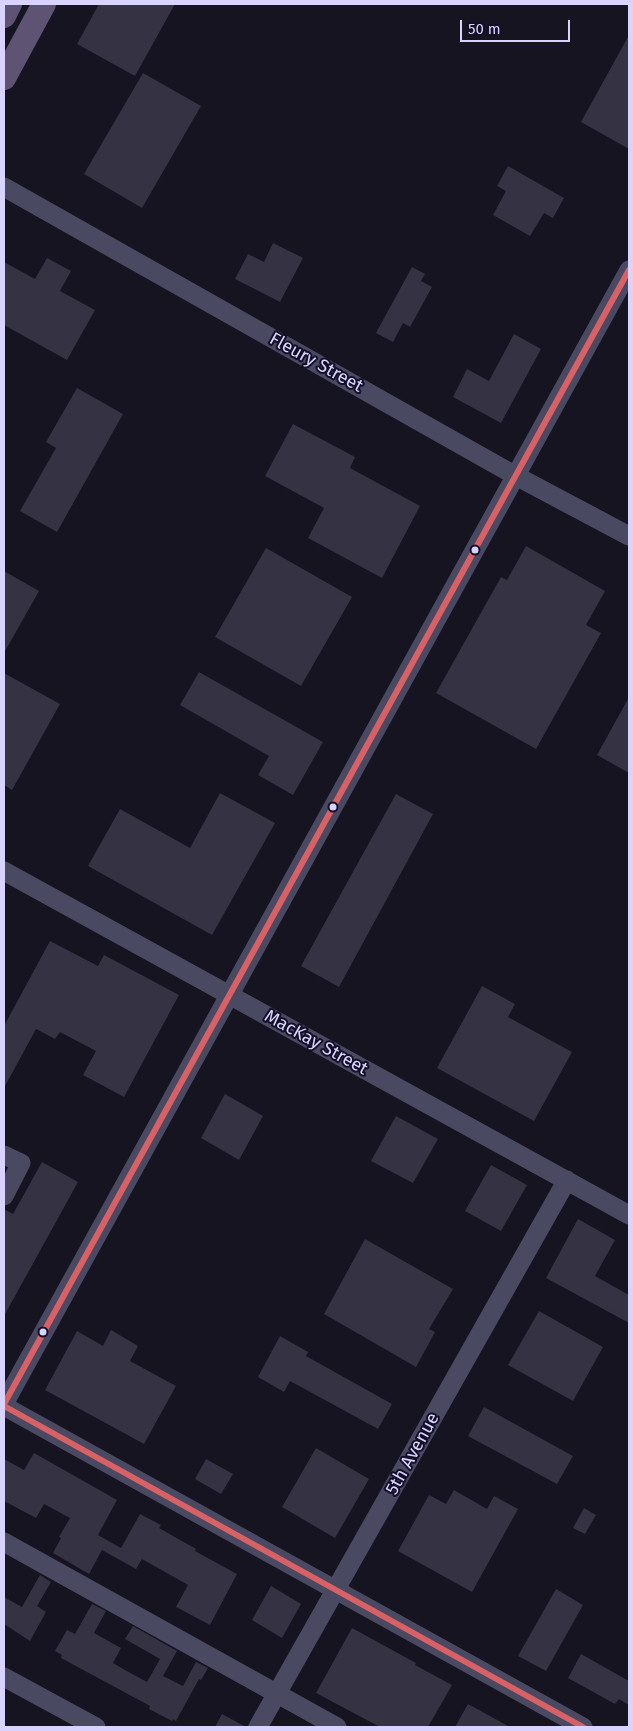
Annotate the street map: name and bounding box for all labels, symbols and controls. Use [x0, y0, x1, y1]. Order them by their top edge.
scale bar [463, 10, 573, 42]
text: 50 m [468, 20, 501, 38]
street label: Fleury Street [265, 328, 367, 398]
unlabelled marker [470, 545, 480, 555]
unlabelled marker [328, 802, 338, 812]
street label: MacKay Street [261, 1006, 371, 1080]
unlabelled marker [38, 1327, 48, 1337]
street label: 5th Avenue [382, 1409, 444, 1499]

